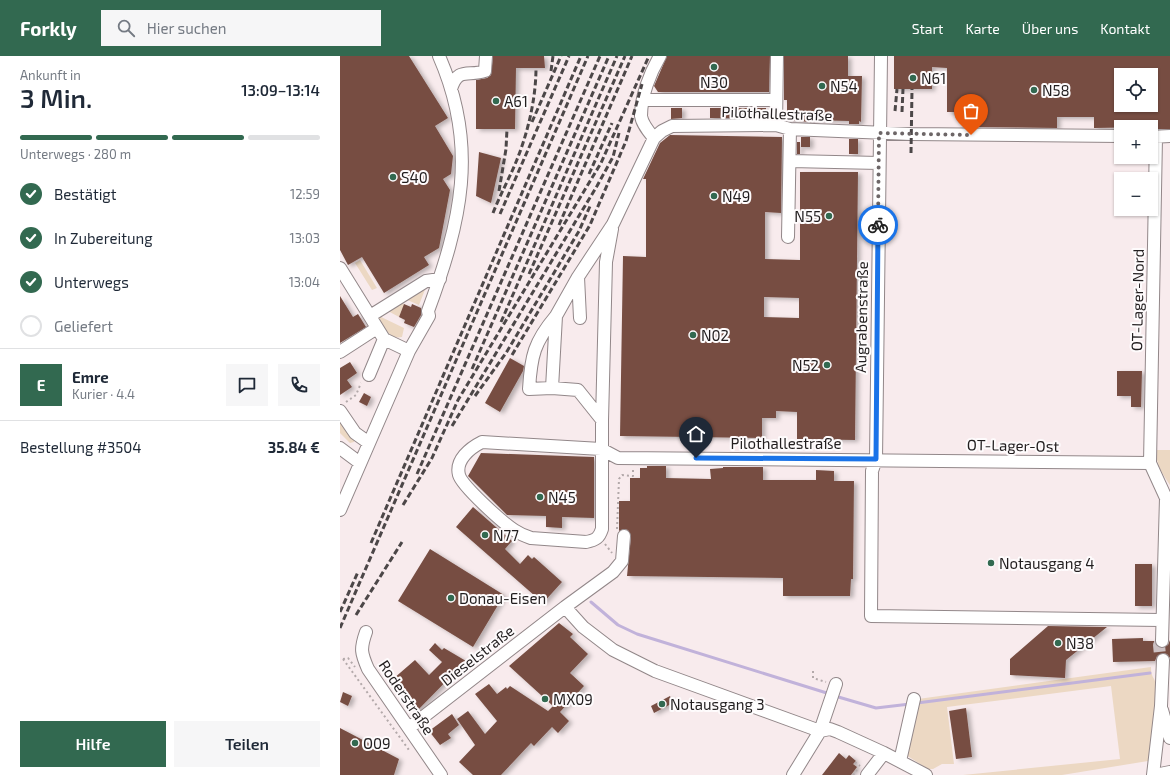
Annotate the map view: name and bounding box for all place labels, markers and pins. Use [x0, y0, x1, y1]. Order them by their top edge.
marker: N30 [709, 62, 719, 72]
place label: N61 [921, 69, 946, 87]
place label: N30 [700, 73, 728, 91]
marker: N61 [908, 73, 918, 83]
place label: N54 [830, 77, 858, 95]
marker: N54 [817, 81, 827, 91]
place label: N58 [1042, 81, 1070, 99]
marker: N58 [1029, 85, 1039, 95]
place label: A61 [504, 92, 528, 110]
pin [954, 94, 988, 135]
marker: A61 [491, 96, 501, 106]
place label: S40 [401, 168, 428, 186]
marker: S40 [388, 172, 398, 182]
place label: N49 [722, 187, 750, 205]
marker: N49 [709, 191, 719, 201]
place label: N55 [794, 207, 821, 225]
marker: N55 [824, 211, 834, 221]
place label: N02 [701, 326, 729, 344]
marker: N02 [688, 330, 698, 340]
place label: N52 [792, 356, 819, 374]
marker: N52 [822, 360, 832, 370]
pin [679, 417, 713, 458]
place label: N45 [548, 488, 576, 506]
marker: N45 [535, 492, 545, 502]
place label: N77 [493, 526, 519, 544]
marker: N77 [480, 530, 490, 540]
place label: Notausgang 4 [999, 554, 1094, 572]
marker: Notausgang 4 [986, 558, 996, 568]
place label: Donau-Eisen [459, 589, 546, 607]
marker: Donau-Eisen [446, 593, 456, 603]
place label: N38 [1066, 634, 1094, 652]
marker: N38 [1053, 638, 1063, 648]
place label: MX09 [553, 690, 593, 708]
marker: MX09 [540, 694, 550, 704]
place label: Notausgang 3 [670, 695, 765, 713]
marker: Notausgang 3 [657, 699, 667, 709]
place label: O09 [363, 734, 391, 752]
marker: O09 [350, 738, 360, 748]

